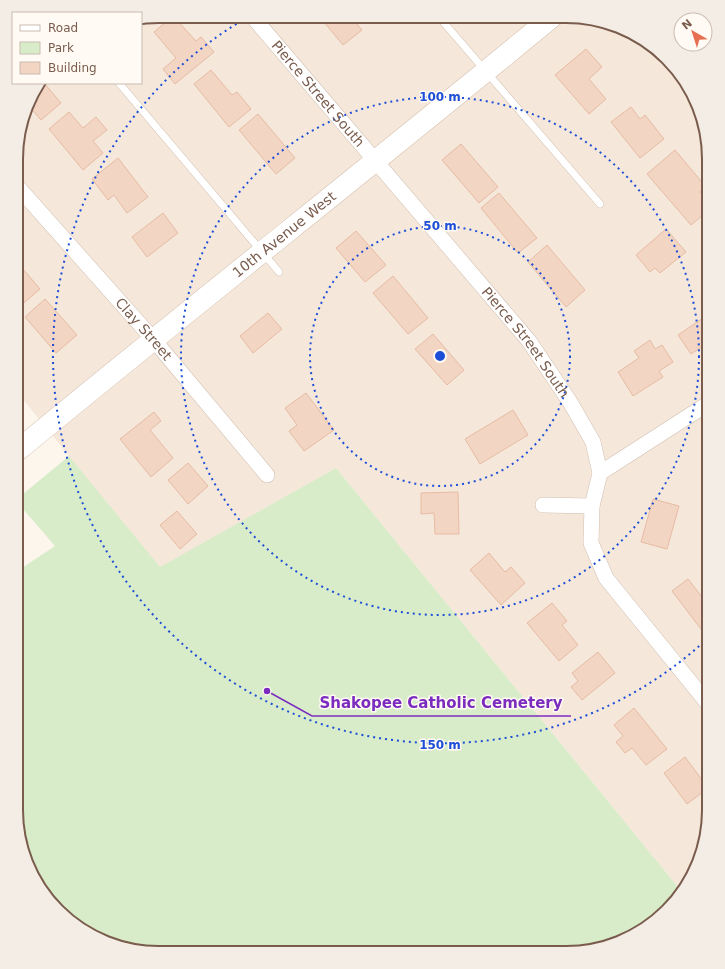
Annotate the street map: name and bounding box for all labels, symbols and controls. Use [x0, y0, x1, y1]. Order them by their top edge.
legend [12, 12, 142, 84]
north arrow [673, 12, 713, 52]
text: N [679, 17, 695, 33]
text: Road [48, 21, 78, 35]
street label: Pierce Street South [268, 37, 368, 150]
text: Park [48, 41, 74, 55]
text: Building [48, 61, 97, 75]
text: 100 m [419, 90, 461, 104]
street label: 10th Avenue West [229, 188, 339, 281]
text: 50 m [423, 219, 457, 233]
street label: Pierce Street South [479, 284, 573, 400]
street label: Clay Street [112, 294, 176, 364]
centre of rings [433, 349, 447, 363]
callout: Shakopee Catholic Cemetery [312, 689, 571, 716]
text: Shakopee Catholic Cemetery [320, 694, 563, 712]
text: 150 m [419, 738, 461, 752]

